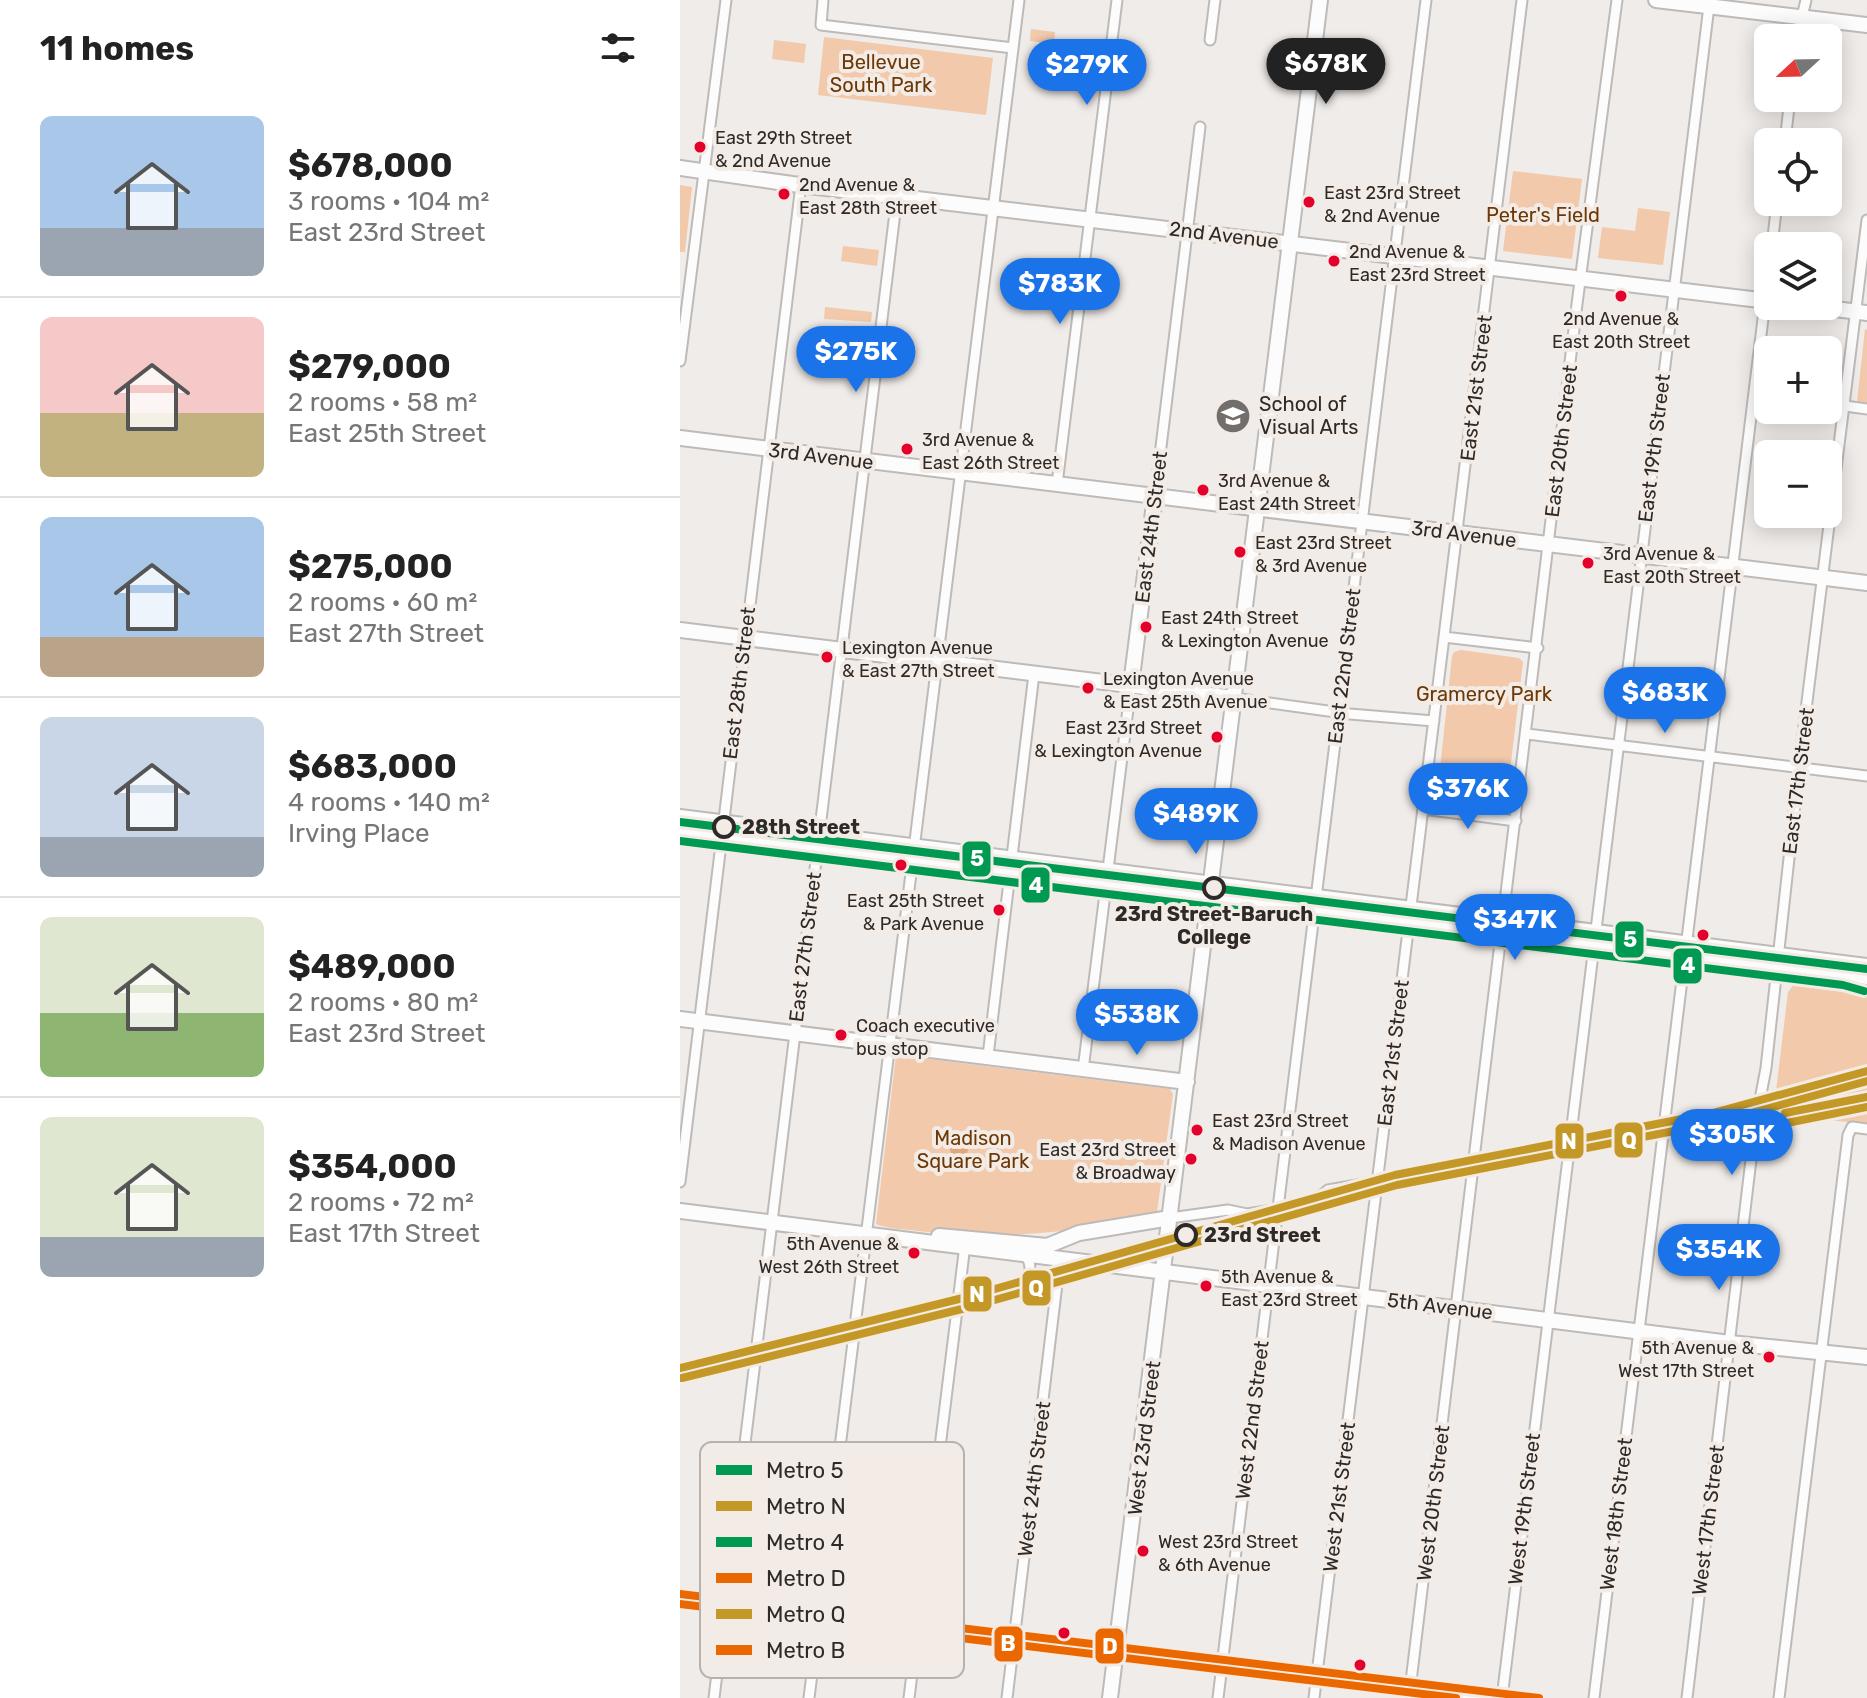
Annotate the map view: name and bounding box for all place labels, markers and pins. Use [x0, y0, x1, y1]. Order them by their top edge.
pin: $678K [1270, 38, 1382, 106]
pin: $279K [1031, 39, 1143, 107]
place label: East 29th Street & 2nd Avenue [715, 127, 852, 172]
marker: East 29th Street & 2nd Avenue [692, 139, 708, 155]
place label: 2nd Avenue & East 28th Street [799, 174, 937, 219]
place label: East 23rd Street & 2nd Avenue [1324, 182, 1461, 227]
marker: 2nd Avenue & East 28th Street [776, 186, 792, 202]
marker: East 23rd Street & 2nd Avenue [1301, 194, 1317, 210]
place label: 2nd Avenue & East 23rd Street [1349, 241, 1486, 286]
marker: 2nd Avenue & East 23rd Street [1326, 253, 1342, 269]
pin: $783K [1004, 258, 1116, 326]
marker: 2nd Avenue & East 20th Street [1613, 288, 1629, 304]
place label: 2nd Avenue & East 20th Street [1552, 308, 1690, 353]
pin: $275K [800, 326, 912, 394]
place label: School of Visual Arts [1259, 392, 1358, 439]
school or university icon: School of Visual Arts [1214, 397, 1252, 435]
place label: 3rd Avenue & East 26th Street [922, 429, 1059, 474]
marker: 3rd Avenue & East 26th Street [899, 441, 915, 457]
place label: 3rd Avenue & East 24th Street [1218, 470, 1355, 515]
marker: 3rd Avenue & East 24th Street [1195, 482, 1211, 498]
place label: East 23rd Street & 3rd Avenue [1255, 532, 1392, 577]
place label: 3rd Avenue & East 20th Street [1603, 543, 1741, 588]
marker: East 23rd Street & 3rd Avenue [1232, 544, 1248, 560]
marker: 3rd Avenue & East 20th Street [1580, 555, 1596, 571]
place label: East 24th Street & Lexington Avenue [1161, 607, 1329, 652]
marker: East 24th Street & Lexington Avenue [1138, 619, 1154, 635]
place label: Lexington Avenue & East 27th Street [842, 637, 995, 682]
marker: Lexington Avenue & East 27th Street [819, 649, 835, 665]
pin: $683K [1609, 667, 1721, 735]
place label: Lexington Avenue & East 25th Avenue [1103, 668, 1268, 713]
marker: Lexington Avenue & East 25th Avenue [1080, 680, 1096, 696]
place label: East 23rd Street & Lexington Avenue [1034, 717, 1202, 762]
marker: East 23rd Street & Lexington Avenue [1209, 729, 1225, 745]
pin: $376K [1412, 763, 1524, 831]
pin: $489K [1140, 788, 1252, 856]
place label: 28th Street [742, 815, 860, 839]
marker: 28th Street [713, 816, 735, 838]
unlabelled marker [893, 857, 909, 873]
marker: 23rd Street-Baruch College [1203, 877, 1225, 899]
place label: East 25th Street & Park Avenue [847, 890, 984, 935]
pin: $347K [1459, 894, 1571, 962]
marker: East 25th Street & Park Avenue [991, 902, 1007, 918]
place label: 23rd Street-Baruch College [1115, 902, 1313, 949]
unlabelled marker [1695, 927, 1711, 943]
pin: $538K [1081, 989, 1193, 1057]
place label: Coach executive bus stop [856, 1015, 995, 1060]
marker: Coach executive bus stop [833, 1027, 849, 1043]
pin: $305K [1676, 1109, 1788, 1177]
place label: East 23rd Street & Madison Avenue [1212, 1110, 1366, 1155]
marker: East 23rd Street & Madison Avenue [1189, 1122, 1205, 1138]
place label: East 23rd Street & Broadway [1039, 1139, 1176, 1184]
marker: East 23rd Street & Broadway [1183, 1151, 1199, 1167]
place label: 23rd Street [1204, 1223, 1321, 1247]
marker: 23rd Street [1175, 1224, 1197, 1246]
pin: $354K [1663, 1224, 1775, 1292]
place label: 5th Avenue & West 26th Street [758, 1233, 900, 1278]
marker: 5th Avenue & West 26th Street [906, 1245, 922, 1261]
place label: 5th Avenue & East 23rd Street [1221, 1266, 1358, 1311]
marker: 5th Avenue & East 23rd Street [1198, 1278, 1214, 1294]
place label: 5th Avenue & West 17th Street [1618, 1337, 1755, 1382]
marker: 5th Avenue & West 17th Street [1761, 1349, 1777, 1365]
place label: West 23rd Street & 6th Avenue [1158, 1531, 1298, 1576]
marker: West 23rd Street & 6th Avenue [1135, 1543, 1151, 1559]
unlabelled marker [1056, 1625, 1072, 1641]
unlabelled marker [1352, 1657, 1368, 1673]

